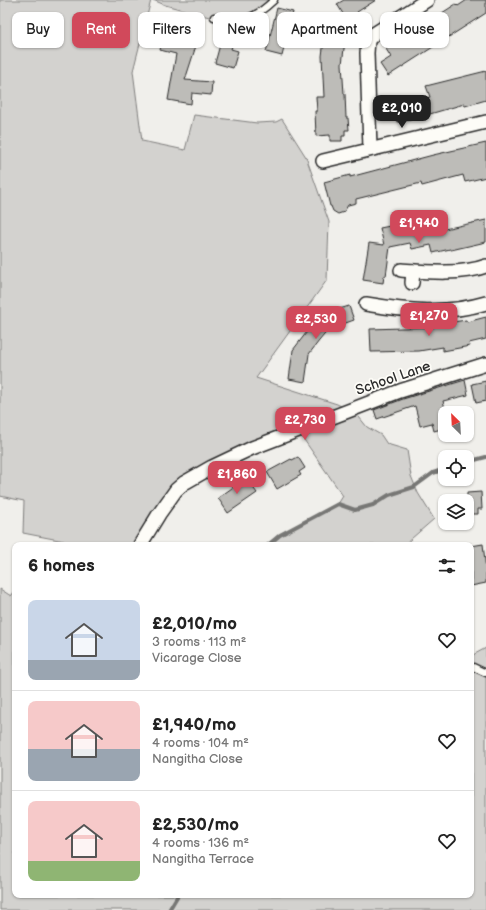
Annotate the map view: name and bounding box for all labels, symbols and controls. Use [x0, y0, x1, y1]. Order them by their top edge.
chip: Buy [12, 12, 64, 48]
chip: Rent [72, 12, 130, 48]
chip: Filters [138, 12, 205, 48]
chip: New [213, 12, 269, 48]
chip: Apartment [277, 12, 372, 48]
chip: House [380, 12, 449, 48]
pin: £2,010 [369, 95, 435, 129]
text: £2,010 [382, 100, 422, 116]
pin: £1,940 [386, 210, 452, 244]
text: £1,940 [399, 215, 439, 231]
pin: £1,270 [396, 303, 462, 337]
pin: £2,530 [283, 306, 349, 340]
text: £1,270 [409, 308, 449, 324]
text: £2,530 [295, 311, 337, 327]
street label: School Lane [353, 357, 433, 399]
north arrow [438, 406, 474, 442]
map controls [438, 406, 474, 530]
pin: £2,730 [272, 407, 338, 441]
text: £2,730 [284, 412, 326, 428]
button: locate [438, 450, 474, 486]
pin: £1,860 [204, 461, 270, 495]
text: £1,860 [217, 466, 257, 482]
button: layers [438, 494, 474, 530]
icon: filters [436, 555, 458, 577]
text: 6 homes [28, 556, 95, 576]
text: £2,010/mo [152, 614, 237, 634]
icon: home [60, 616, 108, 664]
icon: heart [436, 629, 458, 651]
text: 3 rooms · 113 m² [152, 634, 246, 650]
text: Vicarage Close [152, 650, 241, 666]
text: £1,940/mo [152, 715, 236, 735]
icon: home [60, 717, 108, 765]
icon: heart [436, 730, 458, 752]
text: 4 rooms · 104 m² [152, 735, 249, 751]
text: Nangitha Close [152, 751, 243, 767]
text: £2,530/mo [152, 815, 239, 835]
icon: home [60, 817, 108, 865]
icon: heart [436, 830, 458, 852]
text: 4 rooms · 136 m² [152, 835, 249, 851]
text: Nangitha Terrace [152, 851, 254, 867]

